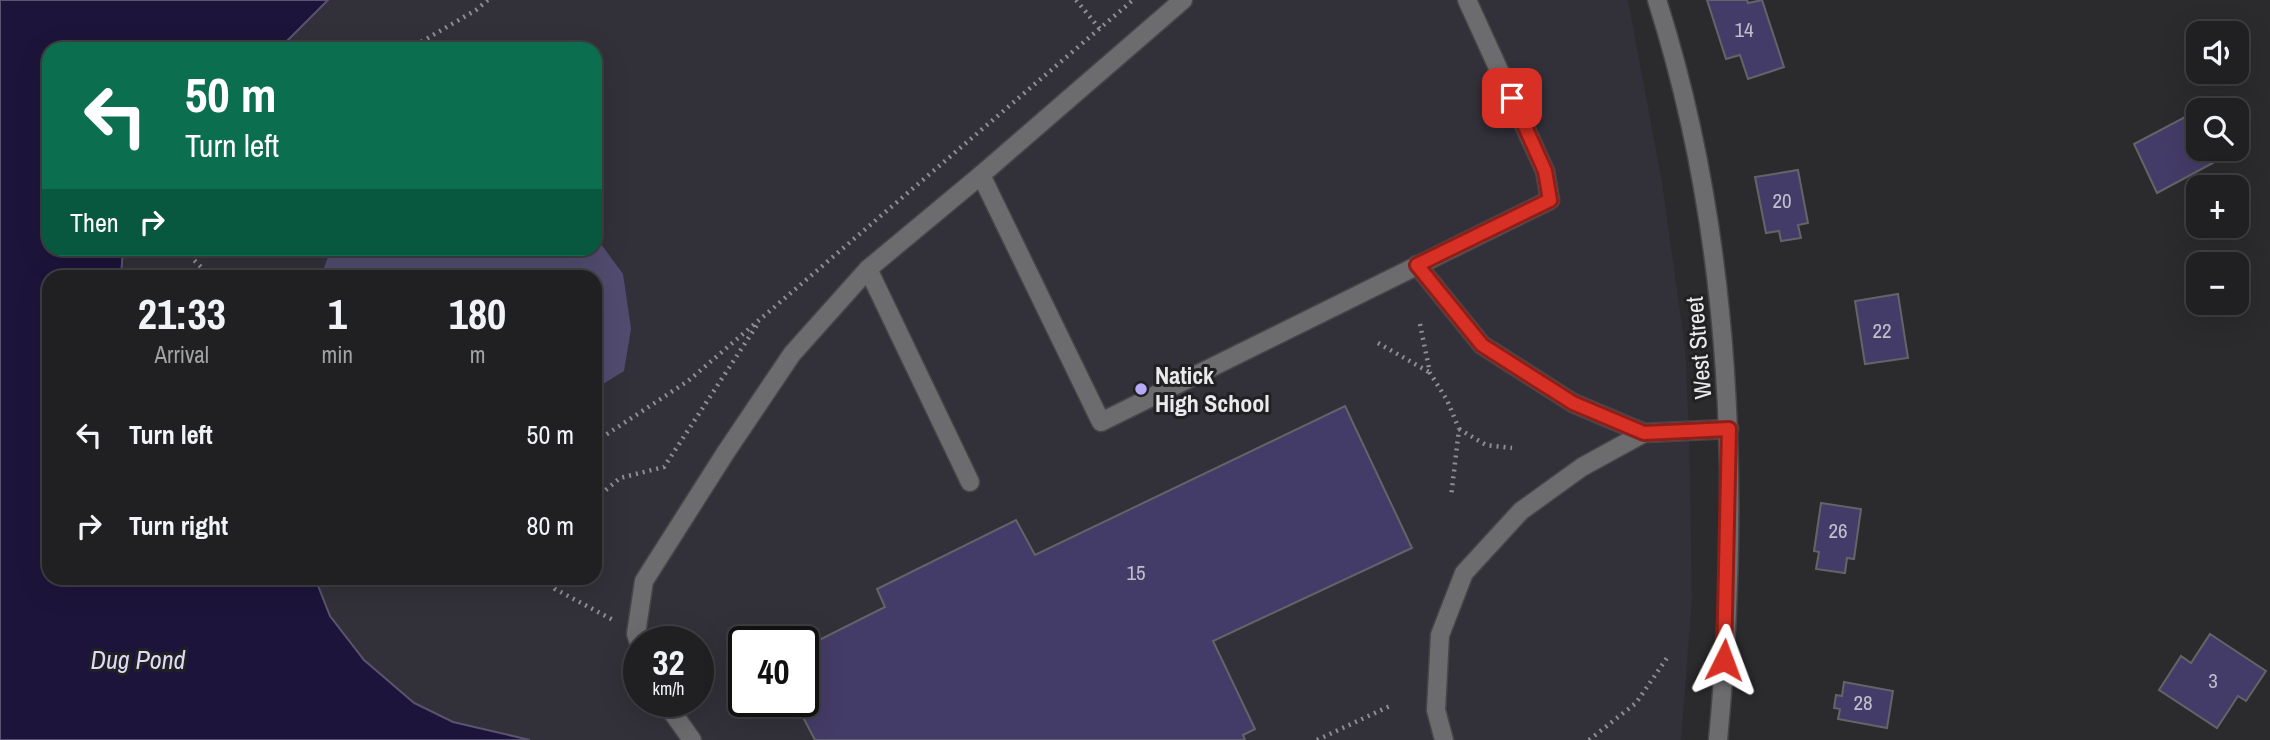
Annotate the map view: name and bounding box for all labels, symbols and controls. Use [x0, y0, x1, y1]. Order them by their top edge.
house number: 14 [1734, 15, 1754, 44]
map controls [2186, 21, 2249, 315]
button: sound [2186, 21, 2249, 84]
text: 50 m [185, 61, 277, 127]
pin [1482, 68, 1542, 128]
icon: left [70, 70, 161, 161]
icon: arrive [1493, 79, 1531, 117]
button: search [2186, 98, 2249, 161]
text: Turn left [185, 124, 279, 167]
button: + [2186, 175, 2249, 238]
house number: 20 [1772, 186, 1792, 215]
icon: right [133, 203, 171, 241]
text: Then [70, 205, 119, 240]
button: − [2186, 252, 2249, 315]
text: 21:33 [138, 286, 226, 342]
text: 1 [328, 286, 347, 342]
text: 180 [449, 286, 506, 342]
street label: West Street [1678, 295, 1718, 400]
house number: 22 [1872, 316, 1892, 345]
text: Arrival [155, 339, 209, 370]
text: min [322, 339, 353, 370]
text: m [470, 339, 485, 370]
place label: Natick High School [1155, 359, 1270, 419]
marker: Natick High School [1133, 381, 1149, 397]
icon: left [70, 416, 108, 454]
text: Turn left [129, 417, 213, 452]
text: 50 m [527, 417, 574, 452]
icon: right [70, 507, 108, 545]
text: Turn right [129, 508, 228, 543]
text: 80 m [527, 508, 574, 543]
house number: 26 [1828, 516, 1848, 545]
house number: 15 [1126, 558, 1146, 587]
position arrow [1687, 623, 1761, 697]
speed limit sign: 40 [728, 626, 819, 717]
text: 32 [653, 639, 684, 686]
water label: Dug Pond [91, 642, 186, 677]
house number: 3 [2208, 666, 2218, 695]
text: km/h [653, 676, 685, 701]
house number: 28 [1853, 688, 1873, 717]

